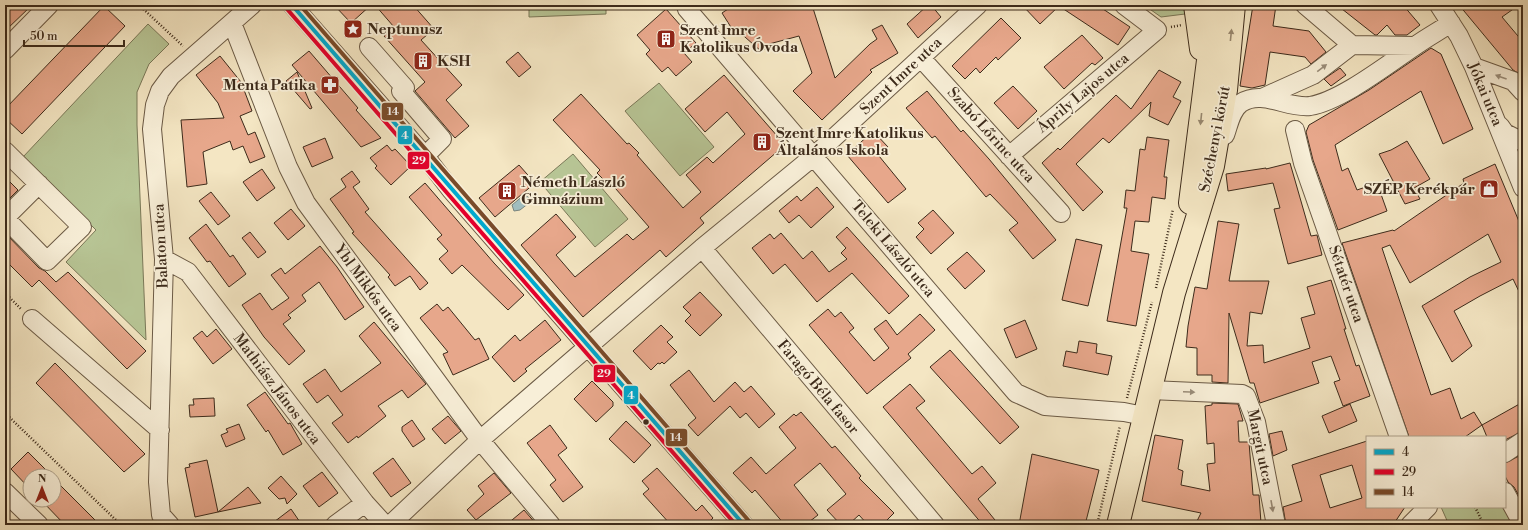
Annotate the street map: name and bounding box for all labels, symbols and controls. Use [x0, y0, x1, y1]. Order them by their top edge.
place icon: Neptunusz [342, 18, 364, 40]
place label: Neptunusz [367, 20, 443, 39]
place label: Szent Imre Katolikus Óvoda [680, 21, 799, 57]
scale bar [24, 22, 124, 48]
building icon: Szent Imre Katolikus Óvoda [655, 28, 677, 50]
text: 50 m [30, 29, 58, 44]
one-way arrow [1228, 29, 1235, 41]
street label: Szent Imre utca [856, 33, 946, 119]
street label: Áprily Lajos utca [1031, 48, 1133, 138]
building icon: KSH [412, 50, 434, 72]
place label: KSH [437, 52, 471, 71]
street label: Jókai utca [1463, 58, 1507, 129]
one-way arrow [1316, 64, 1327, 72]
pharmacy icon: Menta Patika [319, 74, 341, 96]
one-way arrow [1494, 74, 1506, 80]
place label: Menta Patika [223, 76, 317, 95]
street label: Szabó Lőrinc utca [943, 83, 1039, 187]
street label: Széchenyi körút [1195, 83, 1235, 194]
line badge: 14 [381, 102, 404, 121]
text: 14 [387, 105, 399, 119]
one-way arrow [1197, 113, 1204, 125]
place label: Szent Imre Katolikus Általános Iskola [775, 124, 924, 160]
line badge: 4 [397, 125, 413, 145]
text: 4 [401, 129, 409, 143]
building icon: Szent Imre Katolikus Általános Iskola [751, 131, 773, 153]
line badge: 29 [407, 151, 430, 170]
text: 29 [412, 154, 426, 168]
place label: Németh László Gimnázium [521, 173, 626, 209]
shop icon: SZÉP Kerékpár [1478, 178, 1500, 200]
place label: SZÉP Kerékpár [1364, 179, 1475, 199]
building icon: Németh László Gimnázium [496, 180, 518, 202]
street label: Teleki László utca [847, 197, 939, 302]
street label: Balaton utca [149, 203, 173, 290]
street label: Ybl Miklós utca [329, 240, 406, 336]
street label: Sétatér utca [1324, 243, 1368, 326]
street label: Mathiász János utca [229, 330, 325, 449]
street label: Faragó Béla fasor [773, 336, 863, 439]
line badge: 29 [593, 364, 616, 383]
text: 29 [597, 367, 611, 381]
line badge: 4 [623, 385, 639, 405]
one-way arrow [1183, 388, 1195, 395]
text: 4 [627, 389, 635, 403]
street label: Margit utca [1243, 407, 1277, 487]
unlabelled marker [641, 417, 651, 427]
line badge: 14 [665, 428, 688, 447]
text: 14 [670, 431, 682, 445]
legend [1366, 436, 1506, 508]
text: 4 [1402, 445, 1409, 460]
text: 29 [1402, 465, 1416, 480]
north arrow [22, 468, 62, 508]
text: N [38, 472, 47, 486]
text: 14 [1402, 485, 1414, 500]
one-way arrow [1269, 500, 1275, 512]

